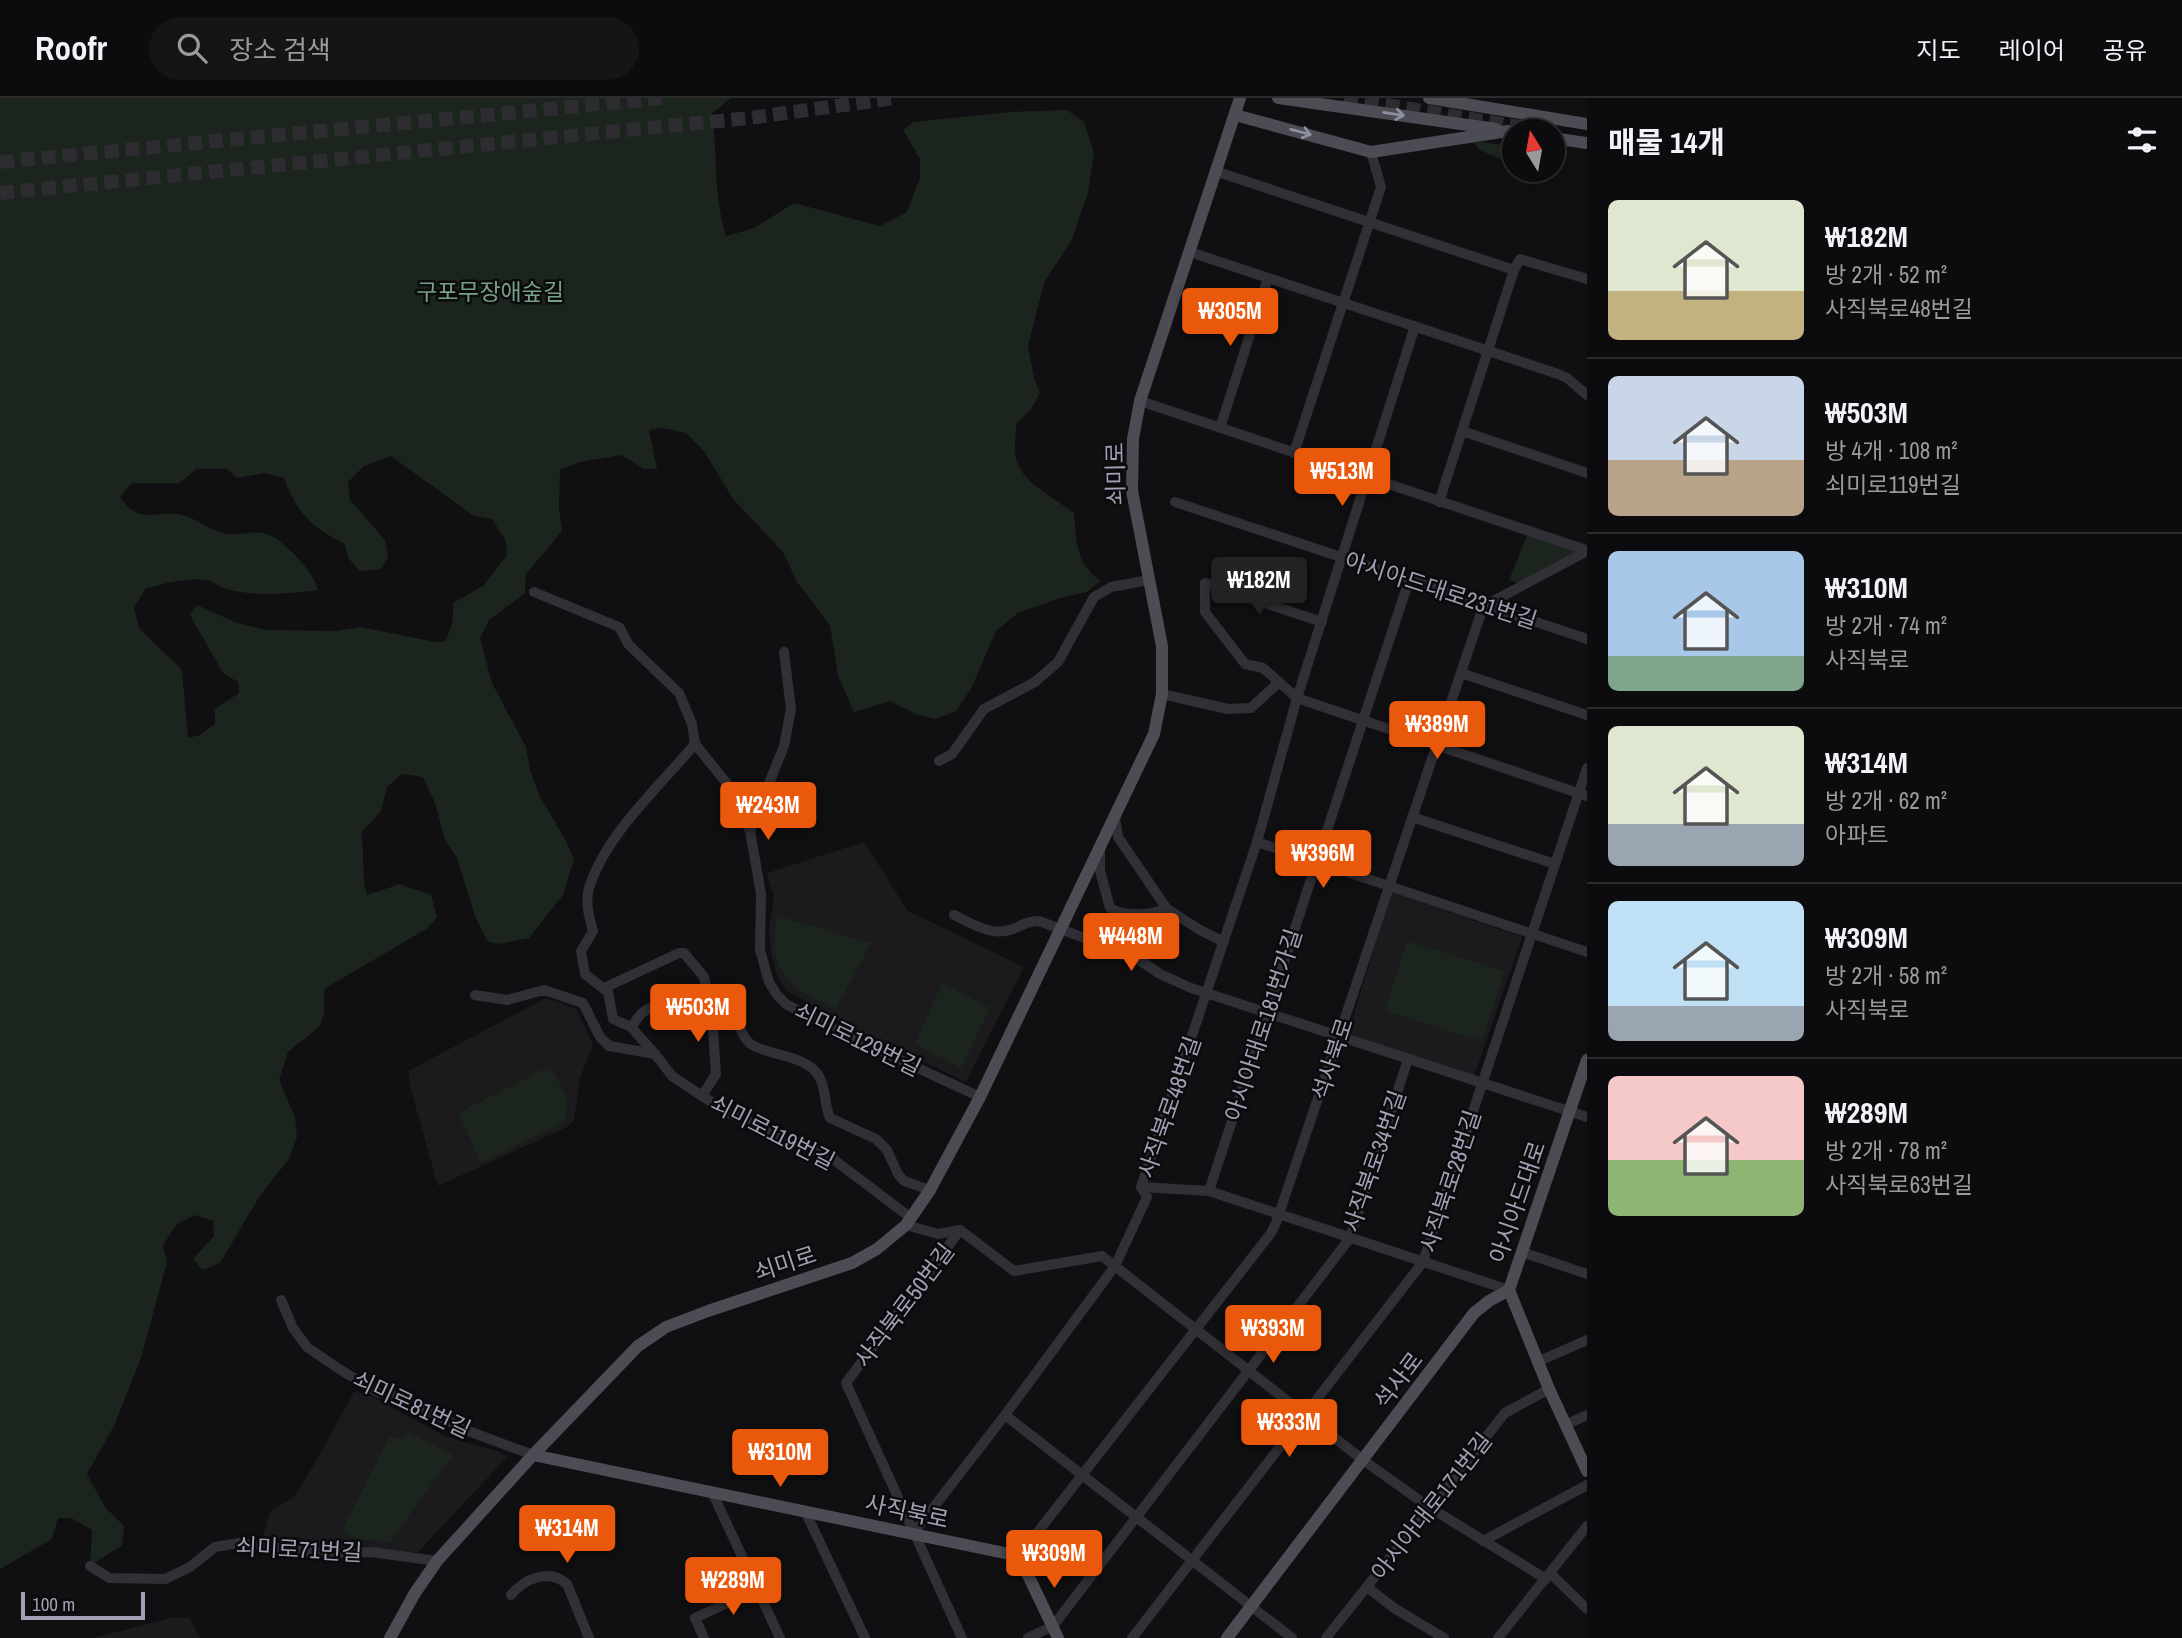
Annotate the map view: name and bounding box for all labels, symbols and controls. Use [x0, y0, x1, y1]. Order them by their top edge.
search box [149, 17, 639, 80]
text: Roofr [35, 26, 107, 70]
icon: search [173, 29, 211, 67]
text: 장소 검색 [229, 32, 331, 67]
text: 지도 [1916, 34, 1961, 66]
text: 레이어 [1999, 34, 2065, 66]
text: 공유 [2103, 34, 2147, 66]
one-way arrow [1382, 108, 1405, 121]
north arrow [1502, 119, 1564, 182]
map controls [1502, 119, 1565, 182]
icon: filters [2123, 121, 2161, 159]
text: 매물 14개 [1608, 122, 1725, 162]
one-way arrow [1289, 126, 1312, 139]
text: ₩182M [1825, 216, 1908, 256]
icon: home [1664, 228, 1748, 312]
text: 방 2개 · 52 m² [1825, 259, 1947, 290]
park label: 구포무장애숲길 [416, 276, 564, 307]
pin: ₩305M [1181, 288, 1279, 348]
text: 사직북로48번길 [1825, 293, 1973, 324]
text: ₩305M [1198, 295, 1262, 326]
text: ₩503M [1825, 392, 1908, 432]
icon: home [1664, 404, 1748, 488]
text: 방 4개 · 108 m² [1825, 435, 1957, 466]
street label: 쇠미로 [1099, 442, 1131, 506]
pin: ₩513M [1293, 448, 1391, 508]
text: ₩513M [1310, 455, 1374, 486]
text: 쇠미로119번길 [1825, 469, 1961, 500]
street label: 아시아드대로231번길 [1341, 544, 1541, 636]
pin: ₩182M [1210, 558, 1308, 617]
text: ₩182M [1227, 564, 1291, 595]
text: ₩310M [1825, 567, 1908, 607]
icon: home [1664, 579, 1748, 663]
text: 방 2개 · 74 m² [1825, 610, 1947, 641]
text: 사직북로 [1825, 644, 1910, 675]
pin: ₩389M [1388, 702, 1486, 761]
text: ₩389M [1405, 708, 1469, 739]
text: ₩314M [1825, 742, 1908, 782]
icon: home [1664, 754, 1748, 838]
pin: ₩243M [719, 782, 817, 842]
text: 방 2개 · 62 m² [1825, 785, 1947, 816]
text: ₩243M [736, 789, 800, 820]
text: 아파트 [1825, 819, 1888, 850]
pin: ₩396M [1274, 830, 1372, 890]
text: ₩396M [1291, 837, 1355, 868]
pin: ₩448M [1082, 914, 1180, 973]
text: ₩309M [1825, 917, 1908, 957]
text: ₩448M [1099, 920, 1163, 951]
street label: 아시아대로181번가길 [1217, 925, 1309, 1125]
icon: home [1664, 929, 1748, 1013]
text: 방 2개 · 58 m² [1825, 960, 1947, 991]
pin: ₩503M [649, 984, 747, 1044]
text: ₩503M [666, 991, 730, 1022]
text: 사직북로 [1825, 994, 1910, 1025]
street label: 쇠미로129번길 [790, 995, 926, 1083]
street label: 석사북로 [1304, 1014, 1360, 1104]
street label: 사직북로48번길 [1130, 1032, 1208, 1182]
street label: 사직북로34번길 [1335, 1086, 1413, 1236]
street label: 쇠미로119번길 [705, 1087, 841, 1177]
text: ₩289M [1825, 1092, 1908, 1132]
icon: home [1664, 1104, 1748, 1188]
street label: 사직북로28번길 [1412, 1106, 1488, 1256]
text: 방 2개 · 78 m² [1825, 1135, 1947, 1166]
street label: 아시아드대로 [1482, 1137, 1552, 1267]
text: 사직북로63번길 [1825, 1169, 1973, 1200]
street label: 사직북로50번길 [847, 1237, 961, 1373]
street label: 쇠미로 [750, 1238, 820, 1288]
pin: ₩393M [1224, 1306, 1322, 1365]
text: ₩393M [1241, 1312, 1305, 1343]
street label: 석사로 [1367, 1345, 1429, 1415]
street label: 쇠미로81번길 [348, 1363, 476, 1445]
pin: ₩333M [1240, 1400, 1338, 1459]
text: ₩333M [1257, 1406, 1321, 1437]
street label: 아시아대로171번길 [1364, 1426, 1498, 1586]
pin: ₩310M [731, 1430, 829, 1489]
text: ₩310M [748, 1436, 812, 1467]
street label: 사직북로 [862, 1487, 952, 1535]
pin: ₩314M [518, 1506, 616, 1565]
text: ₩314M [535, 1512, 599, 1543]
street label: 쇠미로71번길 [235, 1530, 363, 1568]
pin: ₩309M [1005, 1530, 1103, 1590]
text: ₩309M [1022, 1537, 1086, 1568]
pin: ₩289M [684, 1558, 782, 1617]
text: ₩289M [701, 1564, 765, 1595]
scale bar [21, 1589, 145, 1621]
text: 100 m [32, 1591, 75, 1617]

